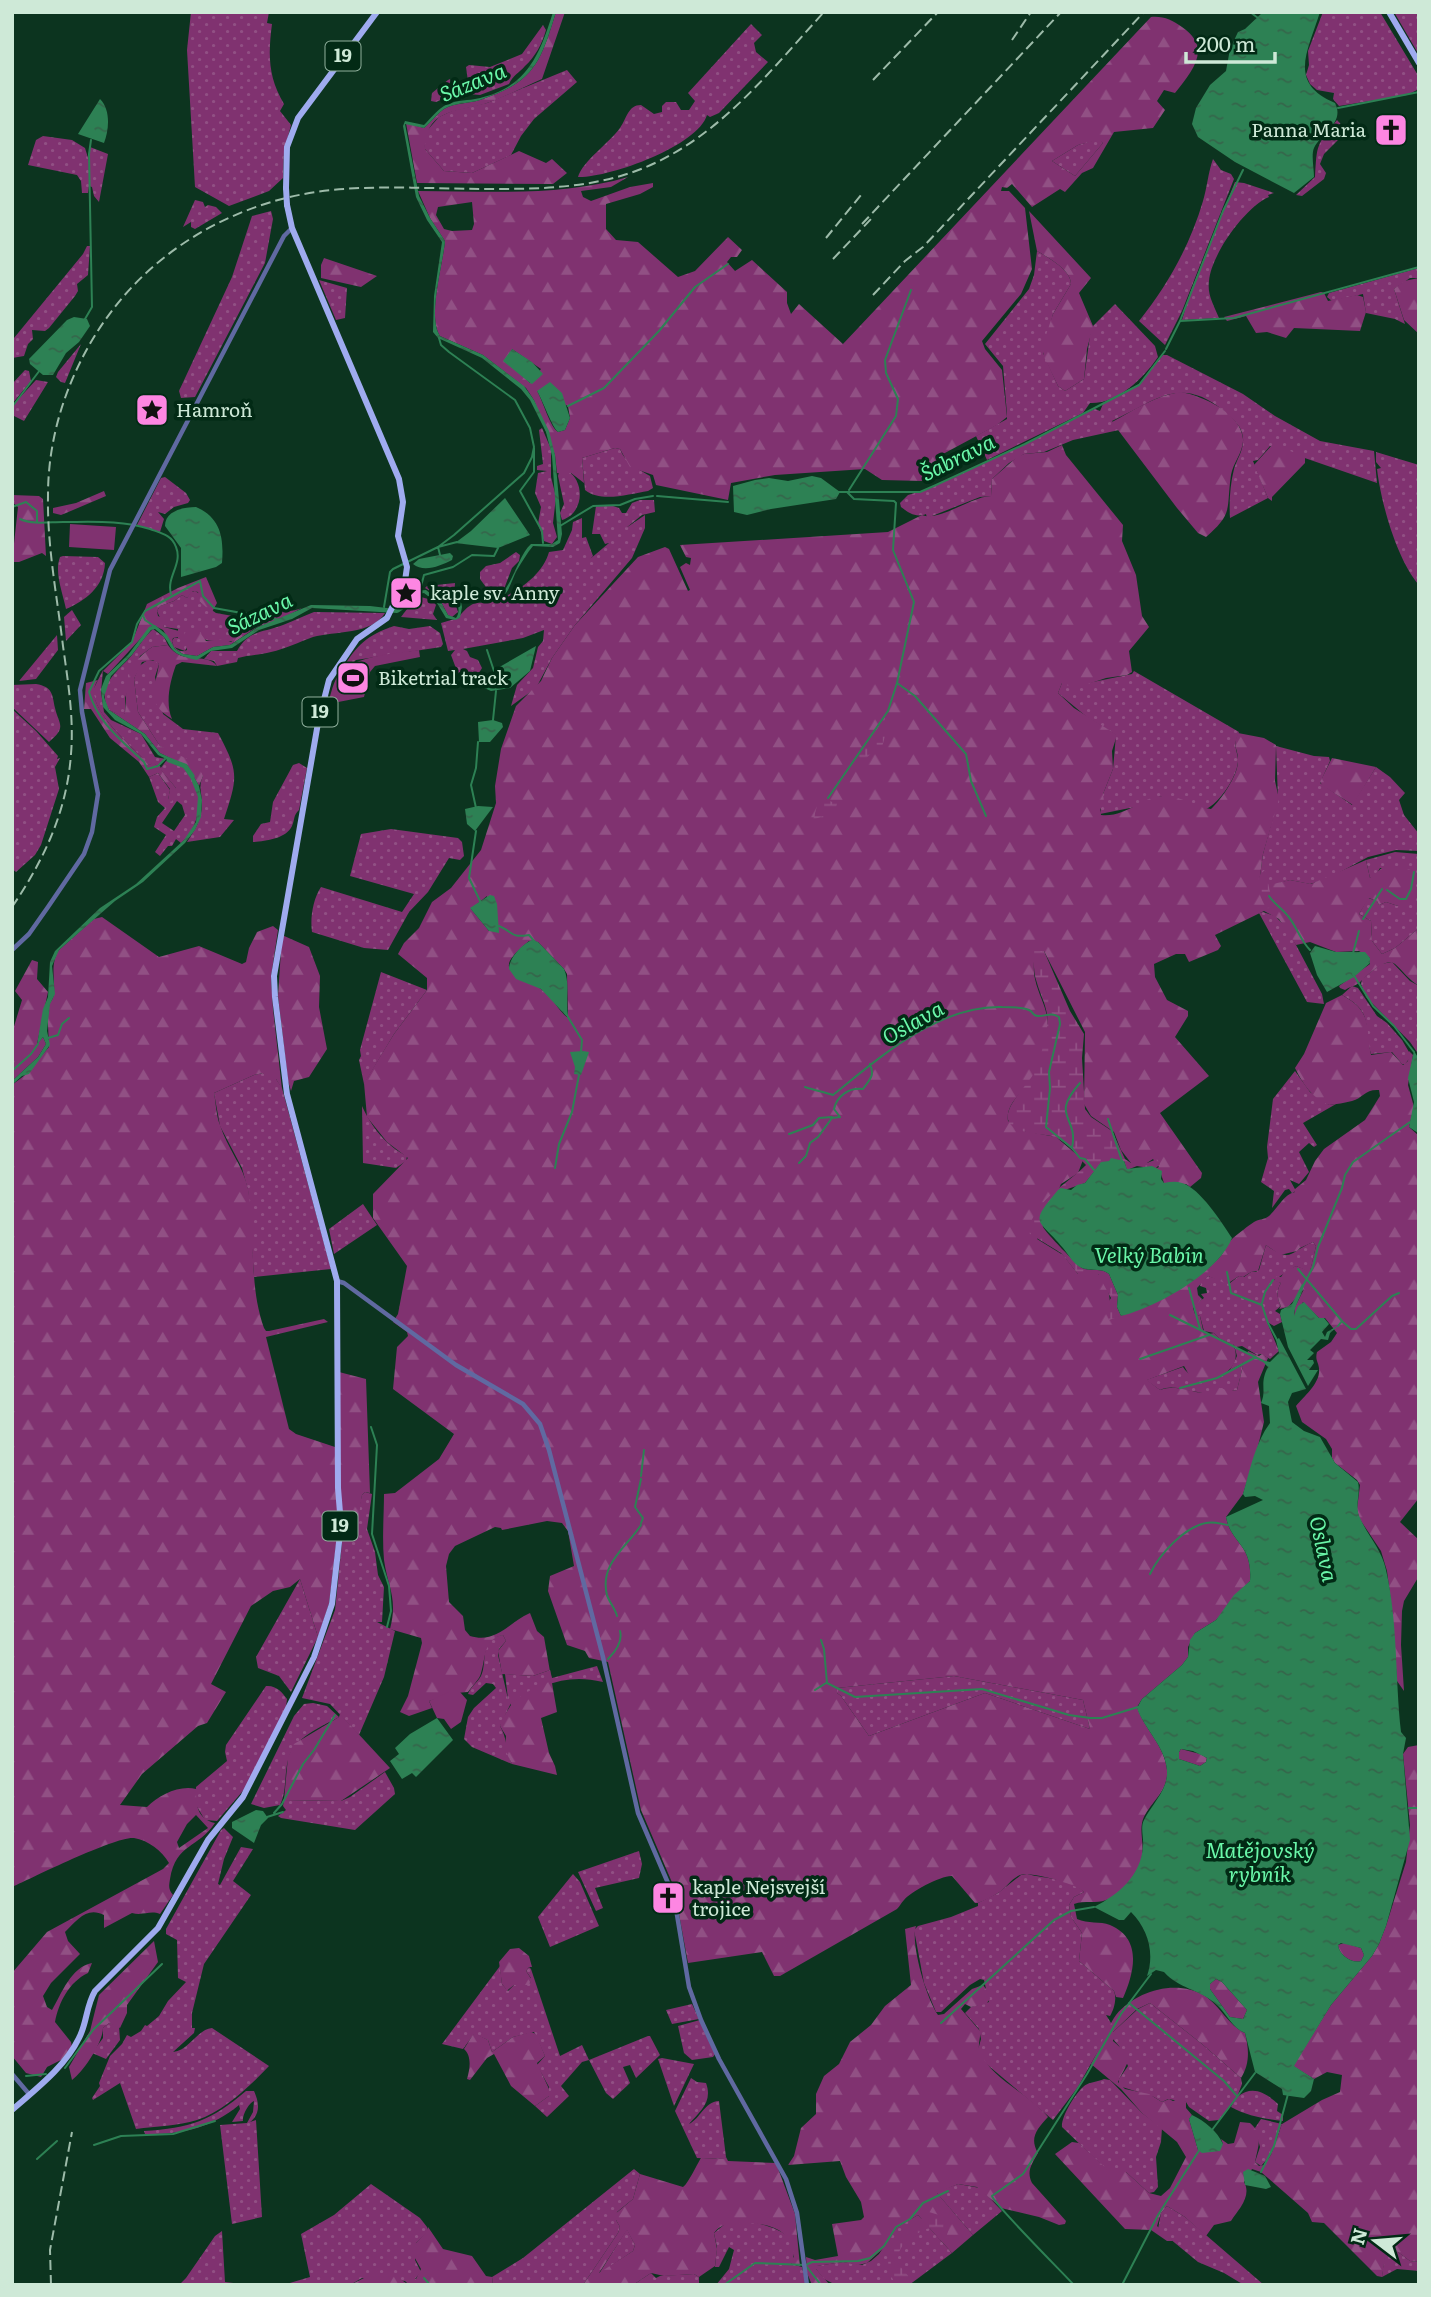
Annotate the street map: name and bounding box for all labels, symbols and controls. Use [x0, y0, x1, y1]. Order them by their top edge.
scale bar [1186, 21, 1275, 65]
text: 200 m [1196, 27, 1256, 58]
road number: 19 [326, 42, 360, 70]
water label: Sázava [434, 53, 510, 108]
church icon: Panna Maria [1372, 111, 1410, 149]
place label: Panna Maria [1251, 115, 1367, 143]
place icon: Hamroň [133, 391, 171, 429]
place label: Hamroň [176, 395, 253, 423]
water label: Šabrava [915, 424, 999, 487]
place icon: kaple sv. Anny [387, 574, 425, 612]
place label: kaple sv. Anny [430, 578, 559, 606]
water label: Sázava [221, 583, 297, 641]
sports icon: Biketrial track [334, 659, 372, 697]
place label: Biketrial track [378, 663, 509, 691]
road number: 19 [302, 698, 338, 726]
water label: Oslava [875, 991, 948, 1050]
water label: Velký Babín [1094, 1238, 1204, 1269]
road number: 19 [322, 1512, 358, 1540]
water label: Oslava [1303, 1513, 1347, 1584]
water label: Matějovský rybník [1205, 1833, 1315, 1888]
place label: kaple Nejsvejší trojice [692, 1872, 825, 1922]
church icon: kaple Nejsvejší trojice [649, 1879, 687, 1917]
north arrow [1340, 2206, 1410, 2276]
text: N [1342, 2224, 1373, 2248]

